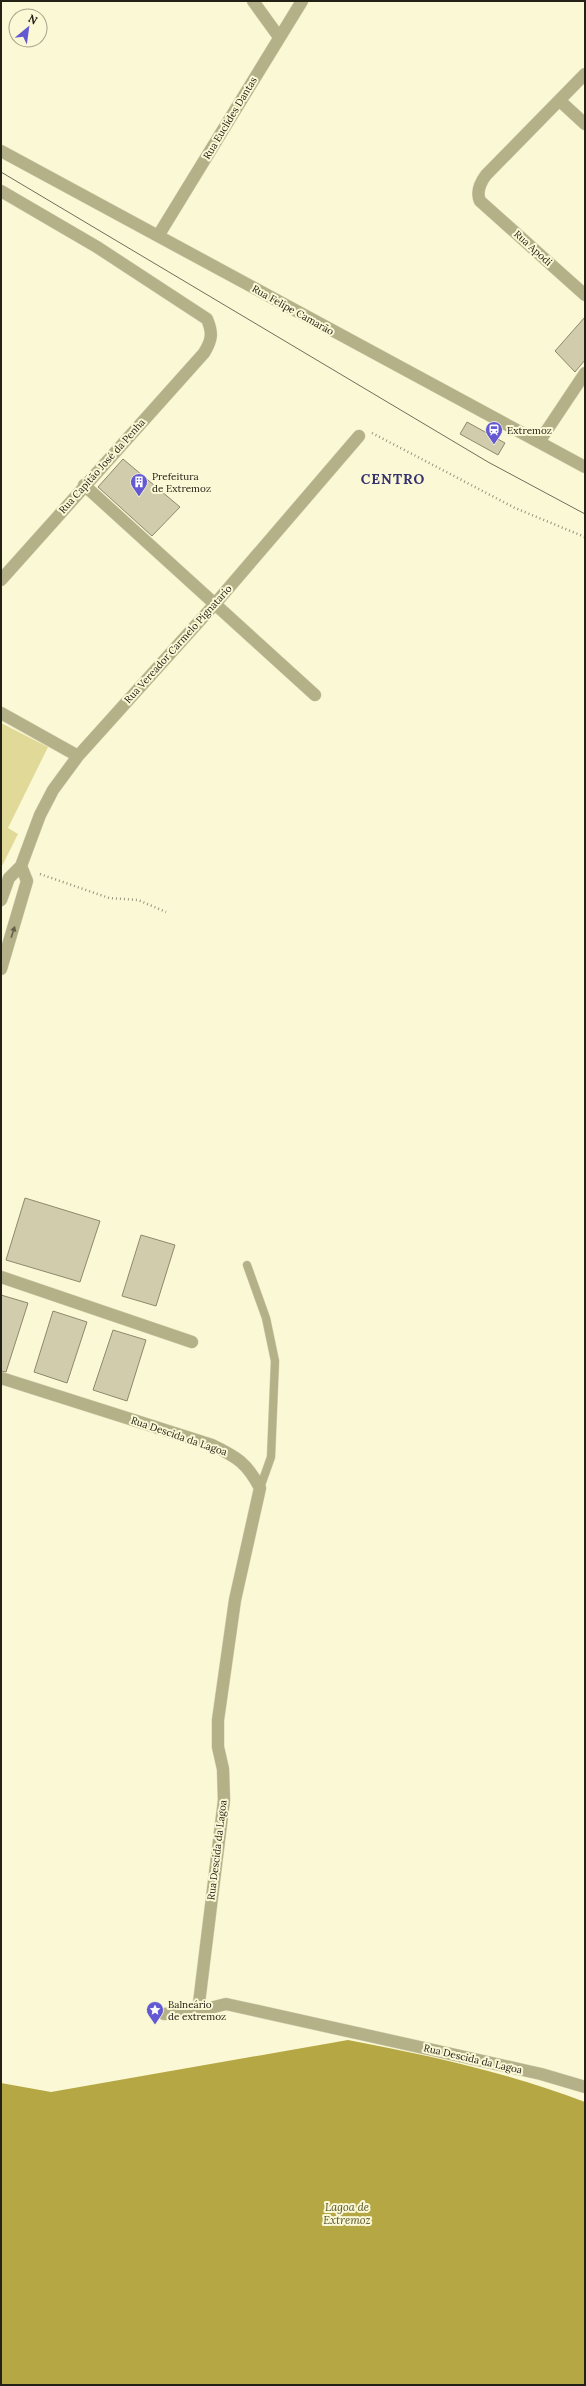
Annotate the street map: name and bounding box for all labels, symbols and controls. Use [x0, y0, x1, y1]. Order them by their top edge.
north arrow [8, 8, 48, 48]
text: N [26, 11, 40, 28]
street label: Rua Euclides Dantas [200, 74, 260, 162]
street label: Rua Apodi [511, 227, 555, 269]
street label: Rua Felipe Camarão [250, 282, 336, 338]
street label: Rua Capitão José da Penha [56, 416, 148, 516]
station icon: Extremoz [484, 420, 504, 445]
place label: Extremoz [507, 424, 552, 437]
place label: Prefeitura de Extremoz [152, 470, 211, 495]
district label: CENTRO [361, 470, 425, 488]
building icon: Prefeitura de Extremoz [129, 472, 149, 497]
street label: Rua Vereador Carmelo Pignatario [121, 582, 235, 706]
one-way arrow [10, 925, 16, 937]
street label: Rua Descida da Lagoa [129, 1413, 229, 1459]
street label: Rua Descida da Lagoa [204, 1799, 230, 1901]
place label: Balneário de extremoz [168, 1998, 226, 2023]
place icon: Balneário de extremoz [145, 2000, 165, 2025]
street label: Rua Descida da Lagoa [422, 2041, 524, 2077]
water label: Lagoa de Extremoz [323, 2200, 371, 2227]

